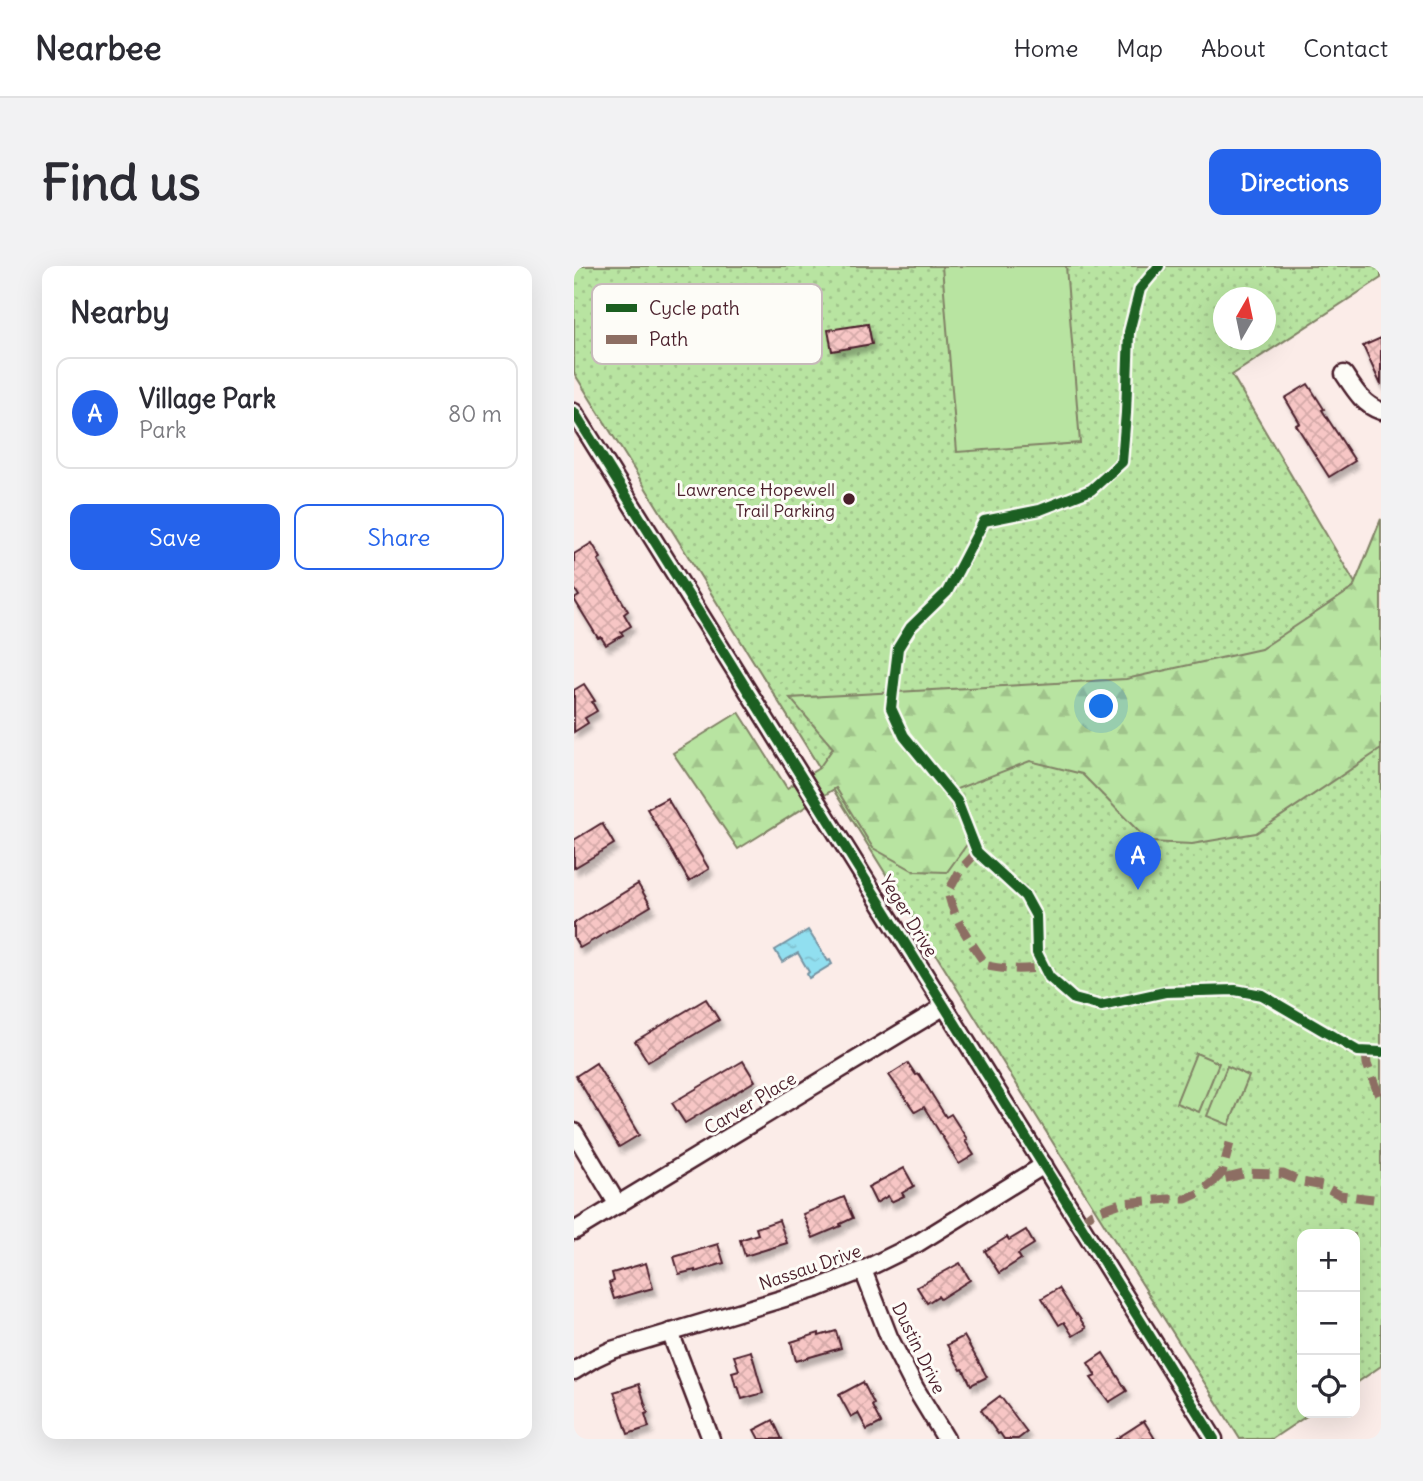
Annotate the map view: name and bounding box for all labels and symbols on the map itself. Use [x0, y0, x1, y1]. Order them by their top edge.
legend [592, 284, 822, 364]
north arrow [1213, 287, 1276, 350]
text: Cycle path [649, 296, 740, 320]
text: Path [649, 327, 688, 351]
place label: Lawrence Hopewell Trail Parking [676, 478, 835, 522]
marker: Lawrence Hopewell Trail Parking [841, 491, 857, 507]
your location [1084, 689, 1118, 723]
pin: A [1115, 832, 1161, 890]
street label: Yeger Drive [875, 871, 943, 961]
street label: Carver Place [700, 1067, 800, 1139]
street label: Nassau Drive [756, 1239, 864, 1295]
street label: Dustin Drive [887, 1299, 951, 1397]

